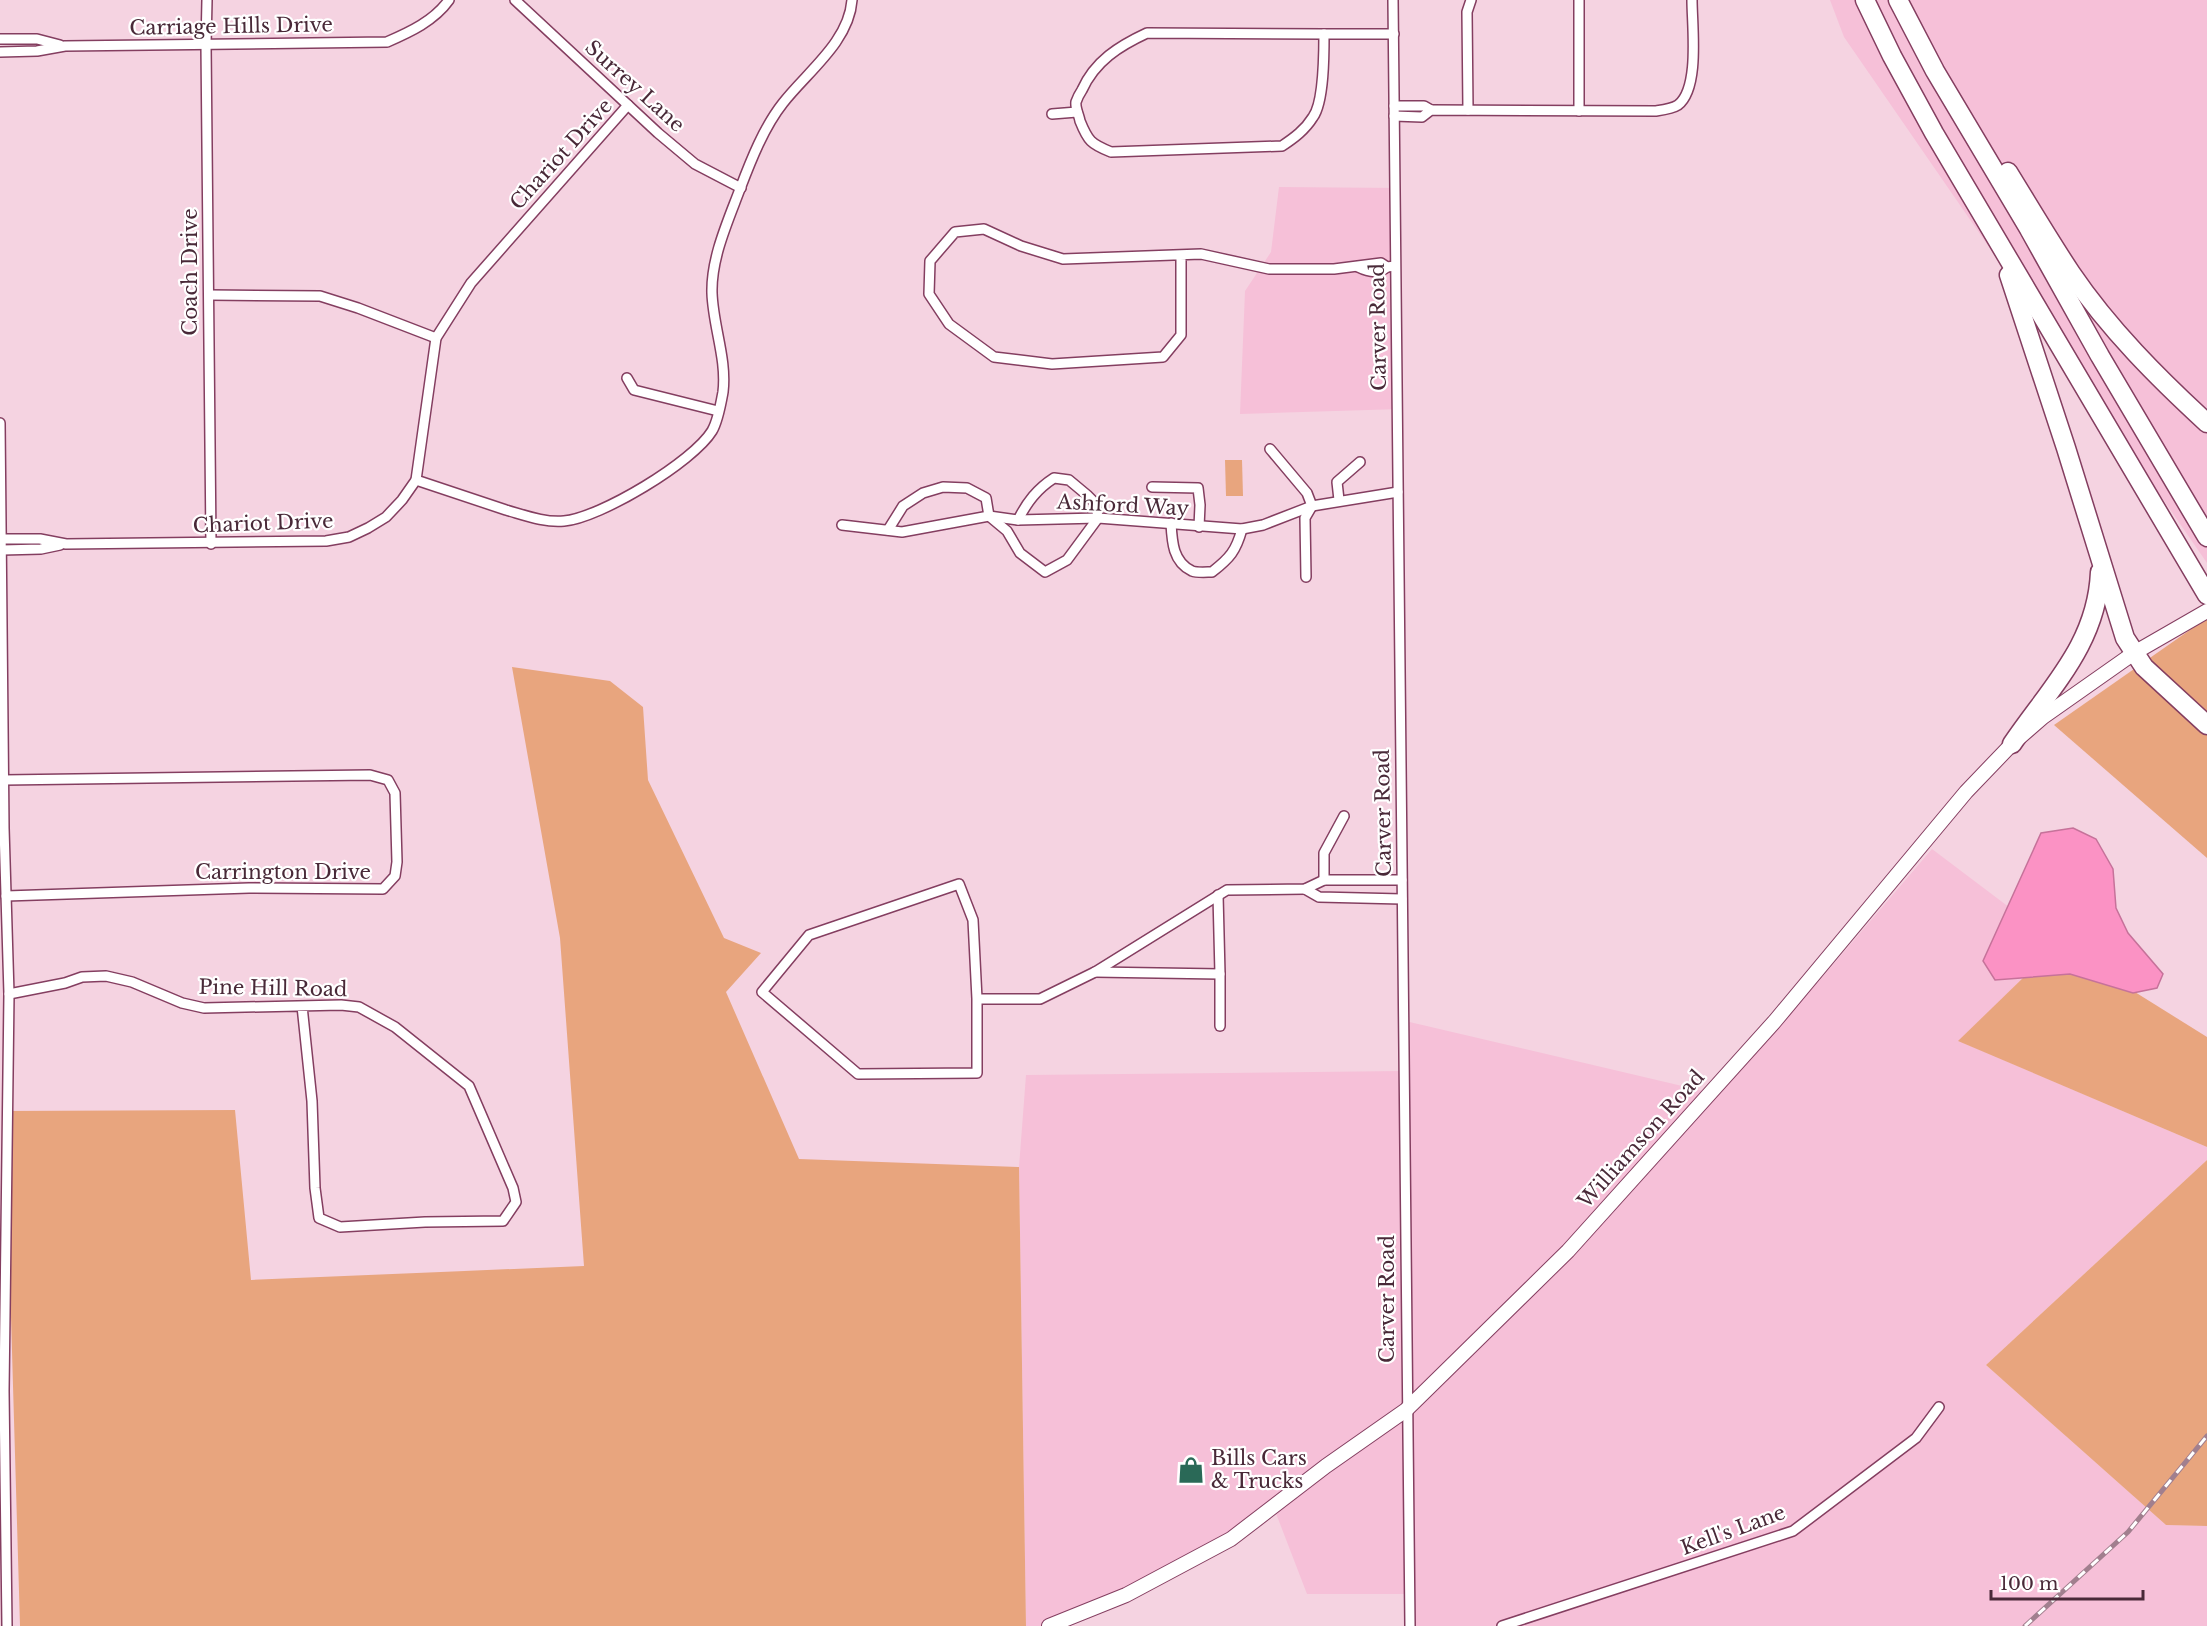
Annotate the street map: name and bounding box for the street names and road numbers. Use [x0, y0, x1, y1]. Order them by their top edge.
street label: Carriage Hills Drive [129, 12, 333, 40]
street label: Surrey Lane [580, 35, 690, 137]
street label: Chariot Drive [505, 94, 617, 214]
street label: Coach Drive [178, 208, 202, 336]
street label: Carver Road [1365, 263, 1391, 391]
street label: Ashford Way [1055, 490, 1190, 520]
street label: Chariot Drive [192, 509, 334, 537]
street label: Carver Road [1370, 749, 1396, 877]
street label: Carrington Drive [195, 860, 371, 884]
street label: Pine Hill Road [198, 975, 348, 1001]
street label: Williamson Road [1572, 1065, 1709, 1214]
street label: Carver Road [1375, 1235, 1399, 1363]
street label: Kell's Lane [1678, 1500, 1788, 1560]

